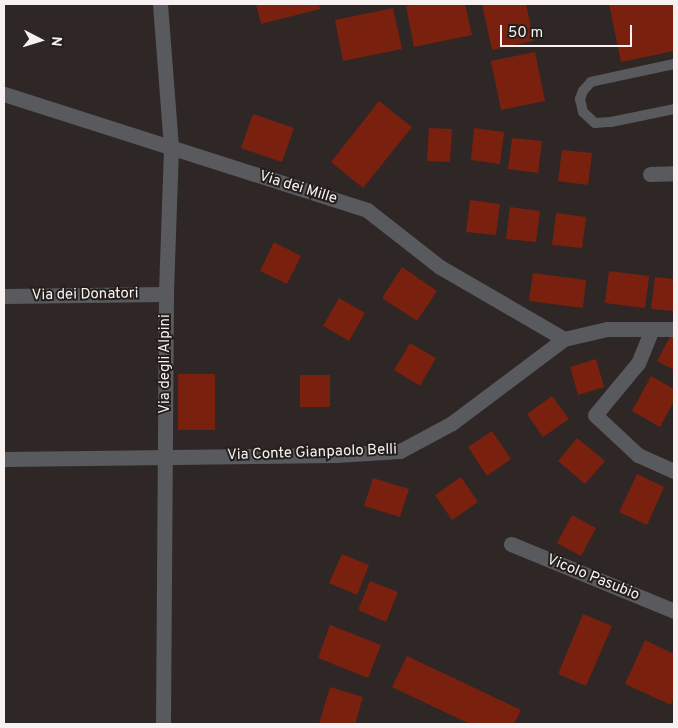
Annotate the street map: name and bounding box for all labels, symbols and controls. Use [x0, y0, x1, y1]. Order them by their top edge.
north arrow [15, 15, 65, 65]
scale bar [503, 15, 636, 47]
text: 50 m [508, 24, 543, 43]
text: N [47, 36, 64, 47]
street label: Via dei Mille [257, 168, 339, 208]
street label: Via dei Donatori [31, 285, 139, 305]
street label: Via degli Alpini [157, 314, 175, 414]
street label: Via Conte Gianpaolo Belli [227, 441, 397, 465]
street label: Vicolo Pasubio [544, 551, 642, 605]

